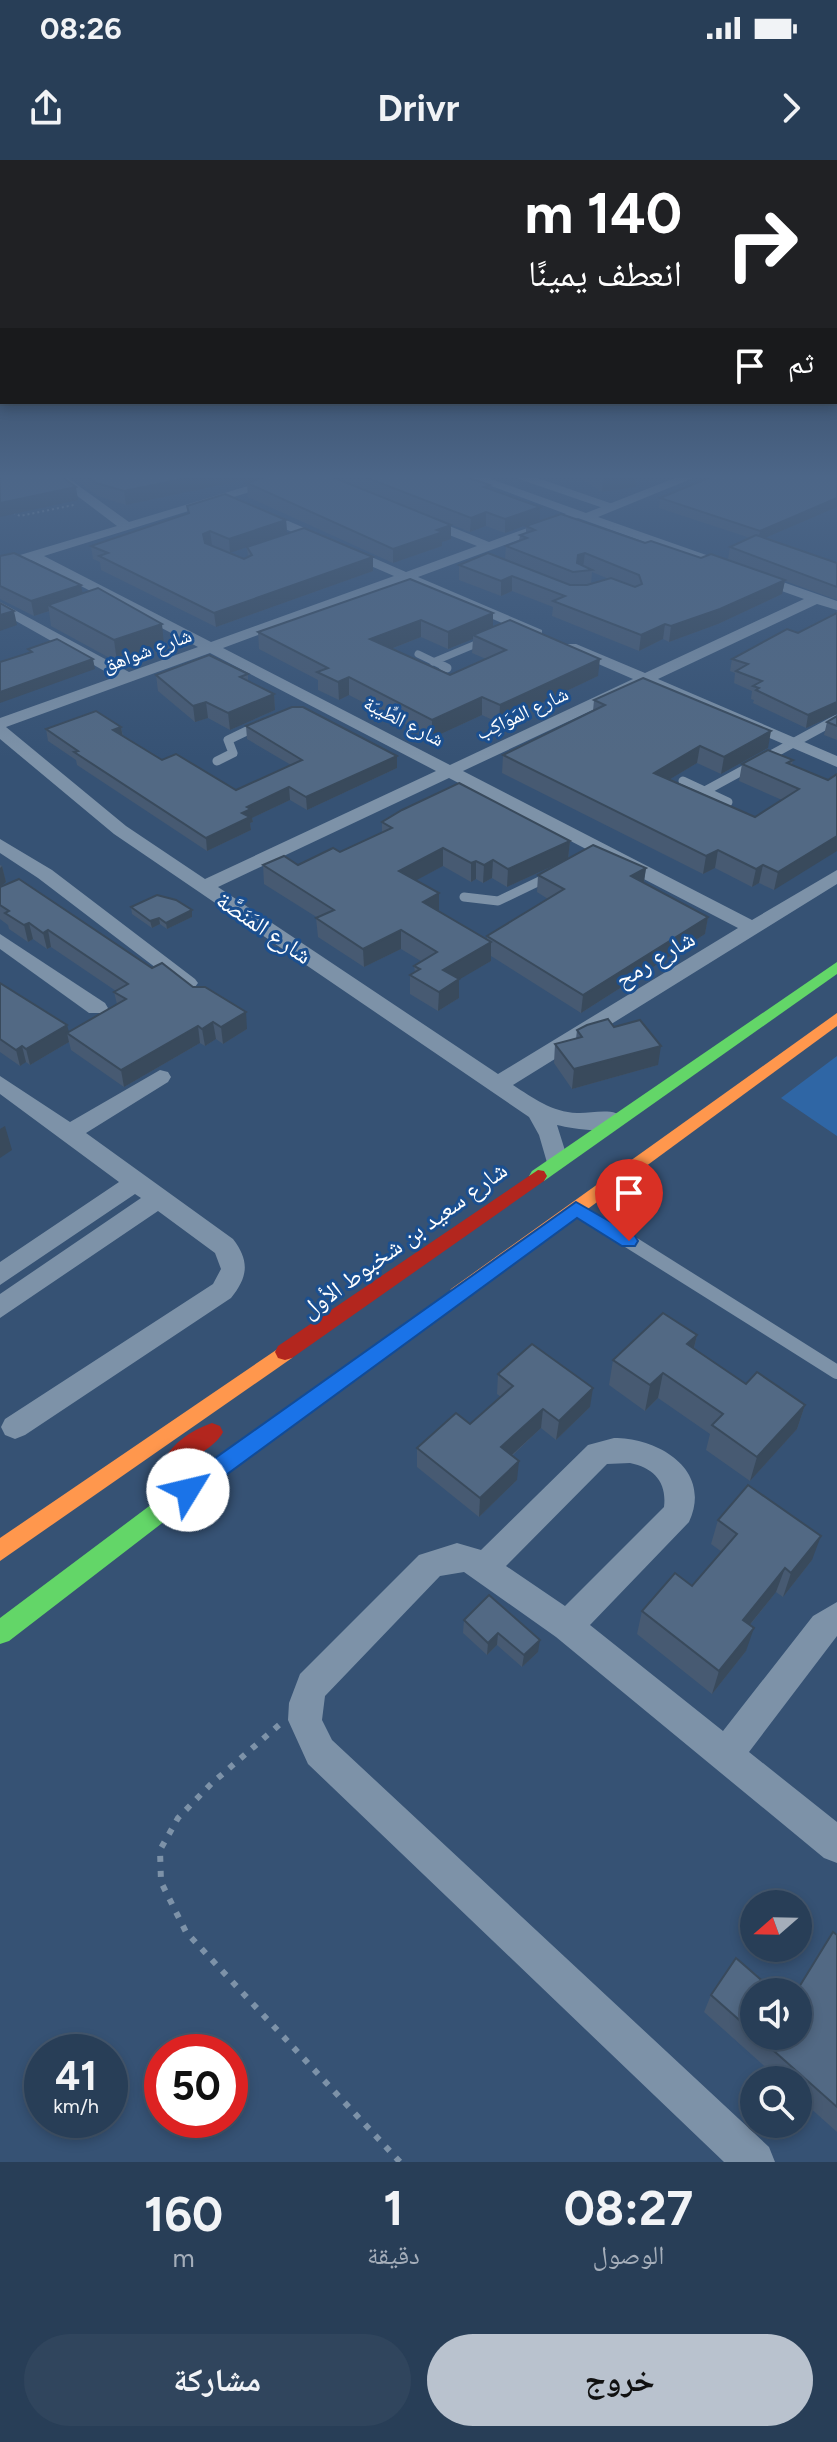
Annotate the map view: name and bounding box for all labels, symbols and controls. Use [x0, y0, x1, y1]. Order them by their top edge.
text: 08:26 [40, 10, 122, 47]
icon: share [24, 86, 68, 130]
icon: forward [769, 86, 813, 130]
text: Drivr [378, 87, 459, 130]
text: 140 m [524, 180, 682, 247]
icon: right [710, 192, 814, 296]
text: انعطف يمينًا [528, 252, 682, 295]
icon: arrive [728, 344, 772, 388]
text: ثم [788, 344, 814, 381]
street label: شارع شواهق [99, 623, 195, 678]
street label: شارع المَوَاكِب [472, 681, 572, 746]
street label: شارع الطِّيبَة [360, 691, 448, 752]
street label: شارع المَنَصَّة [211, 885, 317, 971]
street label: شارع رمح [610, 924, 700, 994]
street label: شارع سعيد بن شخبوط الأول [295, 1155, 513, 1325]
pin [595, 1159, 663, 1241]
icon: arrive [607, 1171, 651, 1215]
position arrow [146, 1448, 230, 1532]
north arrow [740, 1890, 812, 1962]
map controls [740, 1890, 812, 2138]
button: sound [740, 1978, 812, 2050]
speed limit sign: 50 [144, 2034, 248, 2138]
text: 41 [55, 2052, 97, 2100]
button: search [740, 2066, 812, 2138]
text: km/h [53, 2094, 99, 2118]
text: 1 [383, 2179, 404, 2237]
text: 08:27 [564, 2179, 693, 2237]
text: 160 [144, 2185, 223, 2243]
text: دقيقة [367, 2239, 420, 2271]
text: الوصول [592, 2239, 664, 2271]
text: m [172, 2242, 195, 2274]
button: مشاركة [24, 2334, 411, 2426]
button: خروج [427, 2334, 813, 2426]

